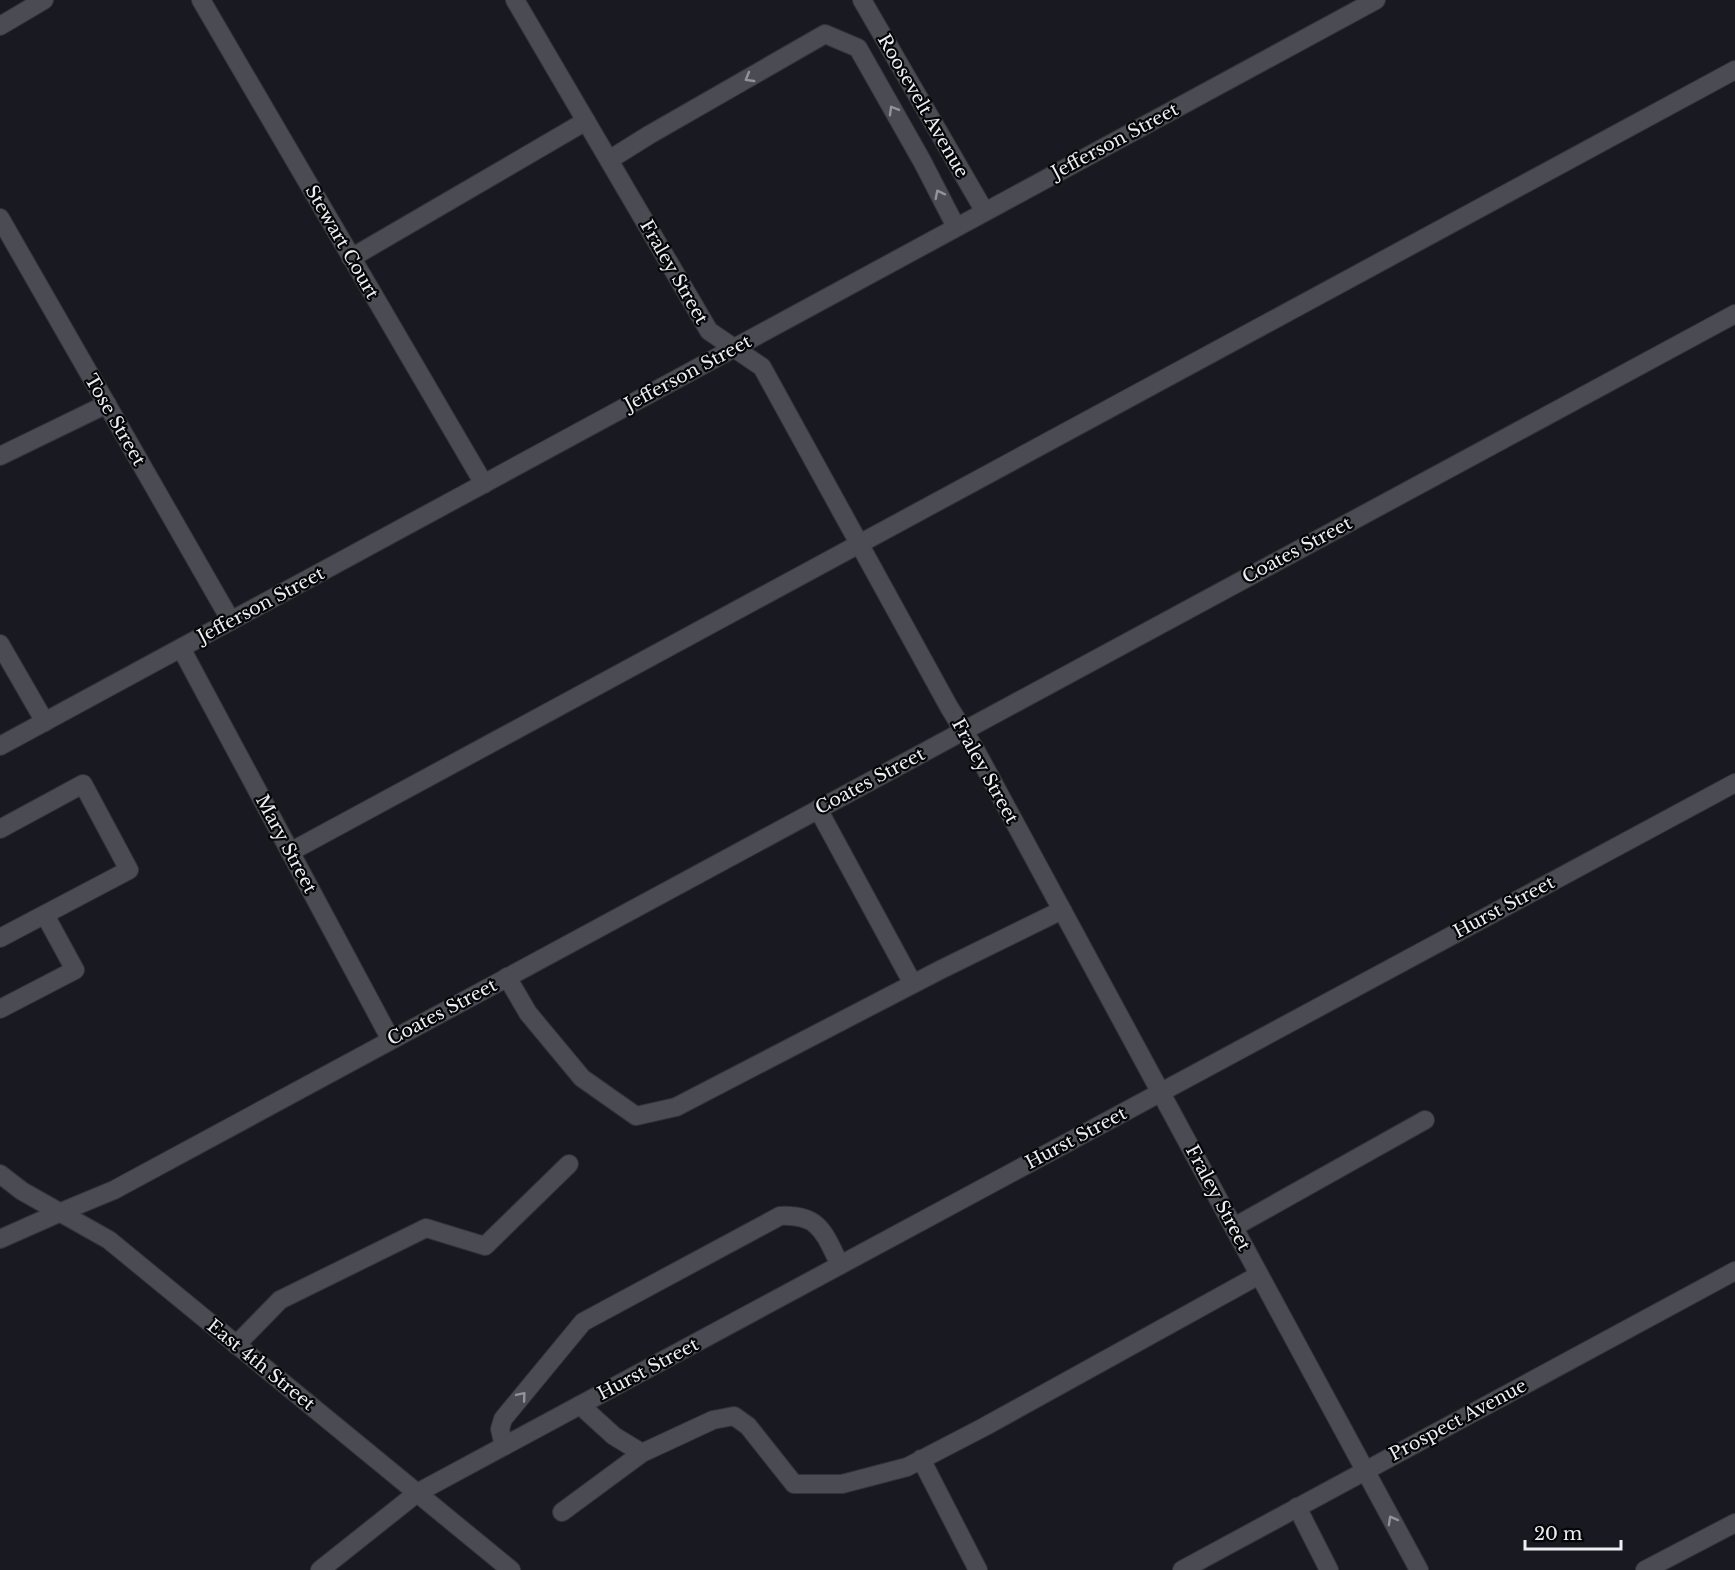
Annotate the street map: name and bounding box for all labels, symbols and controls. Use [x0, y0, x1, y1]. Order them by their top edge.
street label: Roosevelt Avenue [873, 30, 973, 182]
one-way arrow [744, 70, 755, 82]
street label: Jefferson Street [1046, 98, 1182, 185]
one-way arrow [889, 106, 900, 116]
street label: Stewart Court [301, 181, 384, 303]
one-way arrow [935, 190, 946, 201]
street label: Fraley Street [635, 216, 713, 328]
street label: Jefferson Street [619, 330, 755, 417]
street label: Tose Street [80, 370, 150, 470]
street label: Coates Street [1239, 512, 1356, 588]
street label: Jefferson Street [192, 562, 328, 649]
street label: Fraley Street [947, 715, 1023, 828]
street label: Coates Street [812, 743, 929, 819]
street label: Mary Street [251, 791, 321, 897]
street label: Hurst Street [1450, 871, 1558, 943]
street label: Coates Street [384, 974, 501, 1050]
street label: Hurst Street [1022, 1102, 1130, 1174]
street label: Fraley Street [1181, 1141, 1255, 1255]
street label: East 4th Street [203, 1315, 319, 1415]
street label: Hurst Street [594, 1333, 702, 1405]
street label: Prospect Avenue [1385, 1374, 1531, 1466]
one-way arrow [515, 1392, 526, 1403]
scale bar [1525, 1513, 1621, 1551]
one-way arrow [1388, 1516, 1399, 1527]
text: 20 m [1534, 1523, 1582, 1545]

